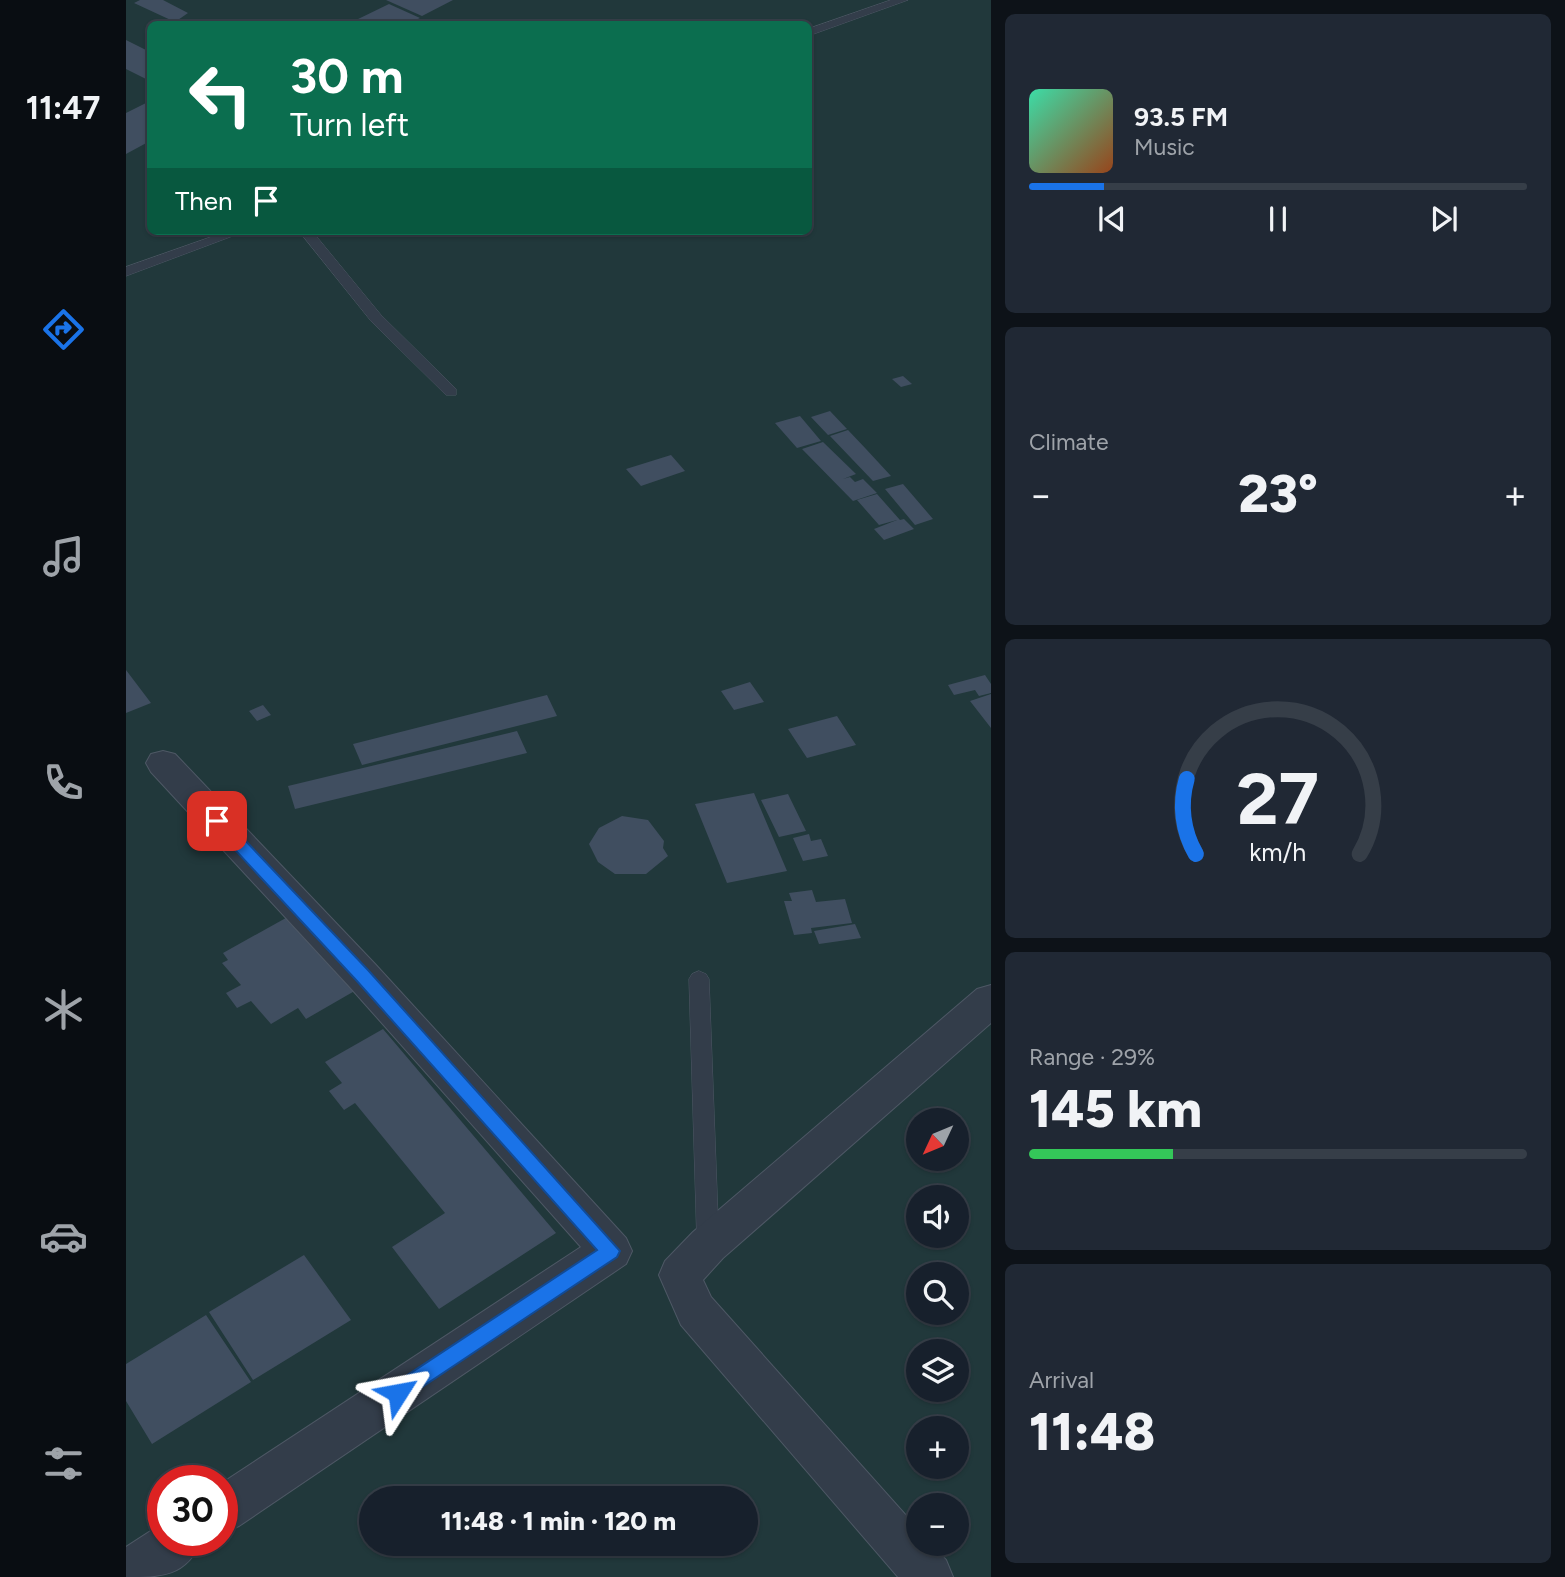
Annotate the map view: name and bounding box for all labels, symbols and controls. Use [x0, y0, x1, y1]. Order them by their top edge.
text: 30 m [290, 46, 403, 105]
icon: left [175, 49, 266, 140]
text: 11:47 [26, 89, 100, 127]
text: 93.5 FM [1134, 101, 1228, 133]
text: Turn left [290, 106, 409, 144]
text: Music [1134, 133, 1195, 161]
icon: arrive [247, 182, 285, 220]
text: Then [175, 185, 233, 217]
icon: previous [1093, 200, 1131, 238]
icon: pause [1259, 200, 1297, 238]
icon: next [1425, 200, 1463, 238]
icon: directions [39, 305, 88, 354]
text: Climate [1029, 428, 1108, 456]
text: 23° [1238, 463, 1318, 525]
text: − [1029, 472, 1053, 518]
text: + [1503, 472, 1527, 518]
icon: music [39, 532, 88, 581]
text: 27 [1237, 756, 1319, 843]
icon: phone [39, 758, 88, 807]
pin [187, 791, 247, 851]
icon: arrive [198, 802, 236, 840]
text: km/h [1249, 837, 1307, 867]
icon: climate [39, 985, 88, 1034]
text: Range · 29% [1029, 1043, 1155, 1071]
text: 145 km [1029, 1078, 1202, 1140]
north arrow [906, 1108, 970, 1171]
map controls [906, 1108, 969, 1556]
button: sound [906, 1185, 969, 1248]
icon: car [39, 1212, 88, 1261]
button: search [906, 1262, 969, 1325]
button: layers [906, 1339, 969, 1402]
position arrow [361, 1356, 435, 1430]
text: Arrival [1029, 1366, 1094, 1394]
text: 11:48 [1029, 1401, 1155, 1463]
button: + [906, 1416, 969, 1479]
icon: filters [39, 1439, 88, 1488]
speed limit sign: 30 [147, 1465, 238, 1556]
button: − [906, 1493, 969, 1556]
text: 11:48 · 1 min · 120 m [441, 1505, 676, 1537]

